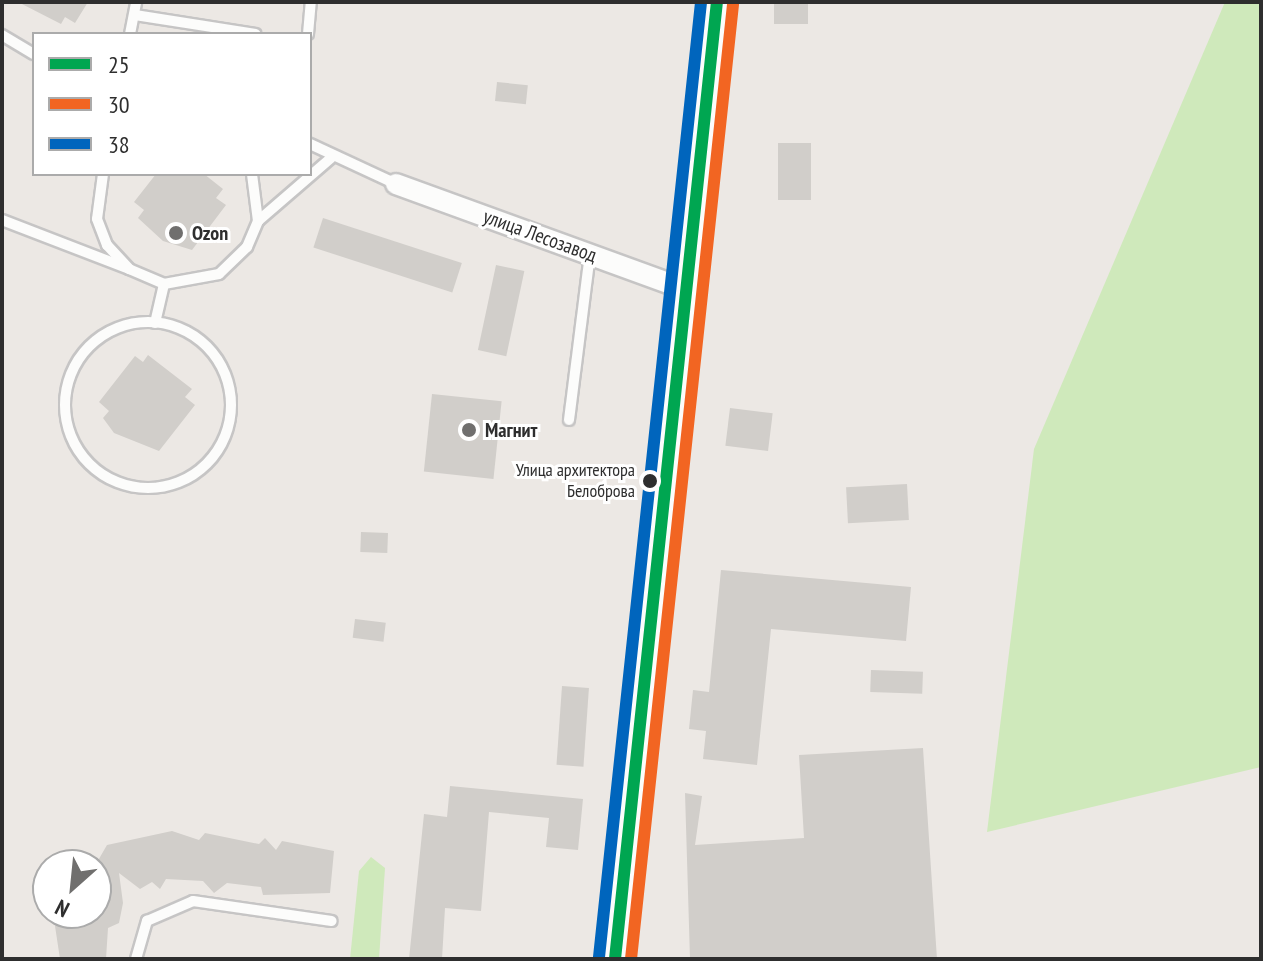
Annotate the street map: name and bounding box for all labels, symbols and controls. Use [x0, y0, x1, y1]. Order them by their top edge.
legend [32, 32, 312, 176]
text: 25 [108, 49, 130, 80]
text: 30 [108, 89, 130, 120]
text: 38 [108, 129, 130, 160]
street label: улица Лесозавод [480, 204, 600, 268]
place label: Ozon [192, 221, 228, 245]
marker: Ozon [167, 224, 185, 242]
place label: Магнит [485, 418, 537, 442]
marker: Магнит [460, 421, 478, 439]
place label: Улица архитектора Белоброва [516, 460, 635, 502]
marker: Улица архитектора Белоброва [642, 473, 658, 489]
north arrow [32, 849, 112, 929]
text: N [50, 893, 74, 924]

